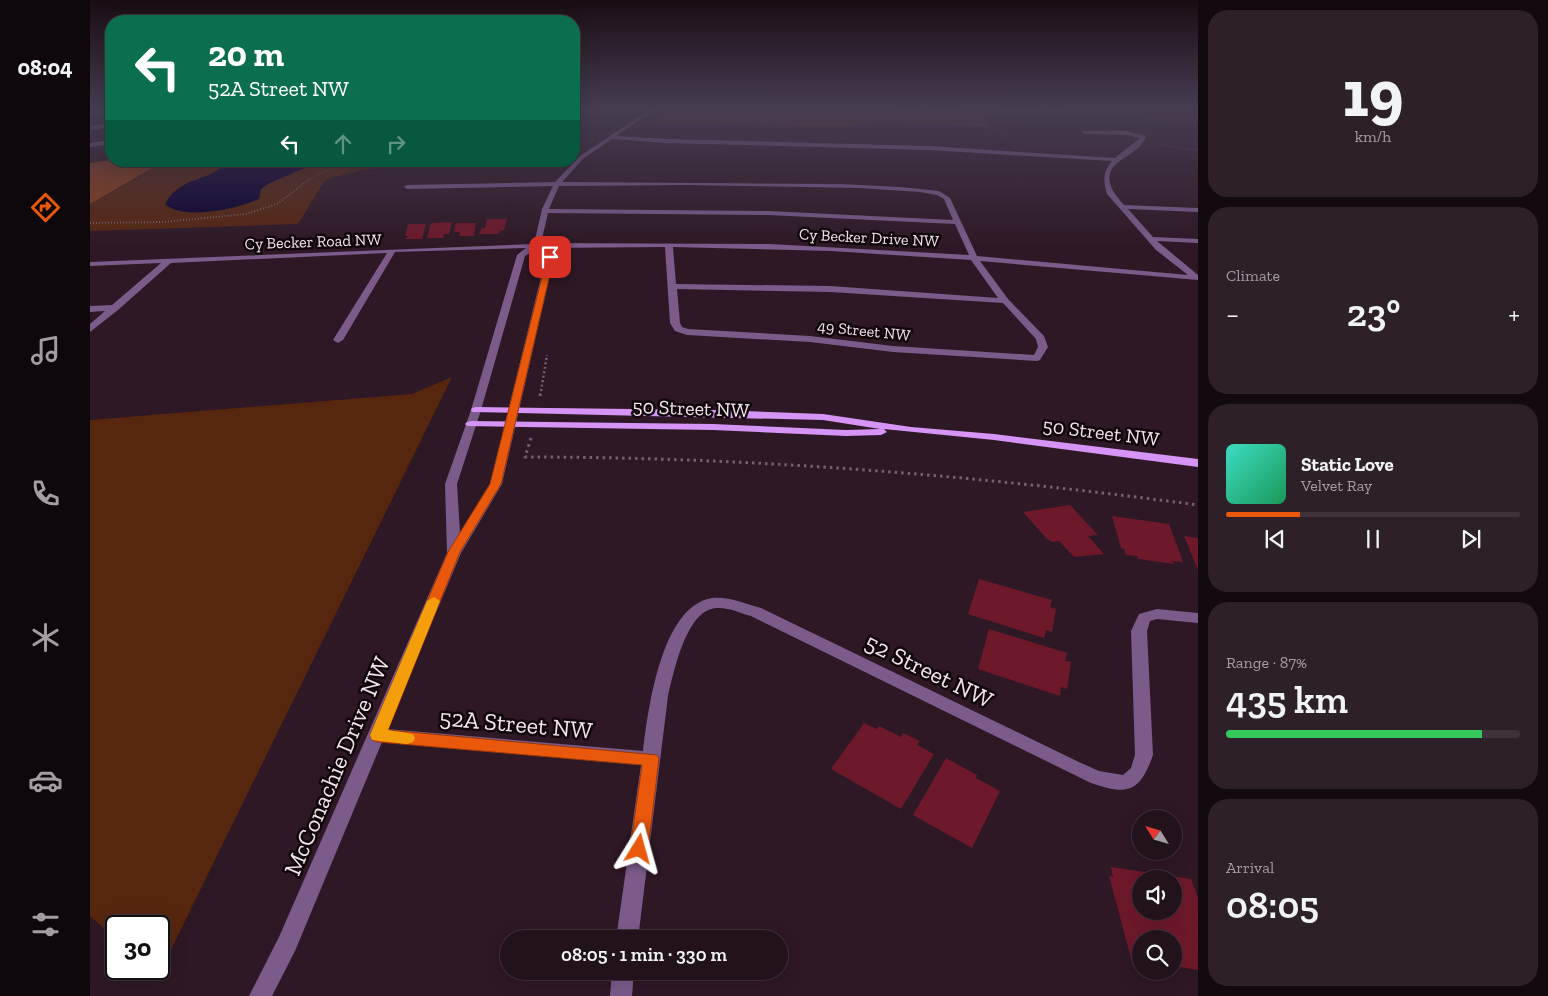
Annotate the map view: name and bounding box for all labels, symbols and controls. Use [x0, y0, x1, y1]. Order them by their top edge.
text: 20 m [208, 33, 284, 75]
icon: left [125, 35, 190, 100]
text: 08:04 [17, 54, 73, 81]
text: 19 [1342, 55, 1404, 133]
text: 52A Street NW [208, 75, 349, 102]
text: km/h [1355, 127, 1391, 146]
icon: left [276, 130, 304, 158]
icon: ahead [329, 130, 357, 158]
icon: right [382, 130, 410, 158]
icon: directions [28, 190, 63, 225]
street label: Cy Becker Drive NW [799, 224, 939, 251]
street label: Cy Becker Road NW [244, 230, 382, 253]
pin [529, 236, 571, 278]
icon: arrive [536, 243, 564, 271]
text: Climate [1226, 266, 1280, 285]
text: 23° [1347, 290, 1401, 336]
text: − [1226, 298, 1239, 331]
text: + [1508, 298, 1520, 331]
street label: 49 Street NW [817, 316, 911, 345]
icon: music [28, 333, 63, 368]
street label: 50 Street NW [632, 394, 750, 422]
street label: 50 Street NW [1041, 413, 1161, 451]
text: Static Love [1301, 453, 1394, 476]
icon: phone [28, 476, 63, 511]
text: Velvet Ray [1301, 476, 1372, 495]
icon: previous [1261, 525, 1289, 553]
icon: pause [1359, 525, 1387, 553]
icon: next [1457, 525, 1485, 553]
icon: climate [28, 620, 63, 655]
street label: 52 Street NW [860, 627, 999, 714]
street label: McConachie Drive NW [277, 651, 396, 880]
text: Range · 87% [1226, 653, 1307, 672]
text: 435 km [1226, 677, 1348, 723]
street label: 52A Street NW [438, 702, 594, 745]
icon: car [28, 763, 63, 798]
north arrow [1132, 810, 1182, 860]
map controls [1132, 810, 1182, 980]
position arrow [612, 822, 664, 874]
text: Arrival [1226, 858, 1274, 877]
button: sound [1132, 870, 1182, 920]
text: 08:05 [1226, 882, 1319, 928]
icon: filters [28, 907, 63, 942]
speed limit sign: 30 [105, 915, 170, 980]
button: search [1132, 930, 1182, 980]
text: 08:05 · 1 min · 330 m [561, 943, 727, 966]

